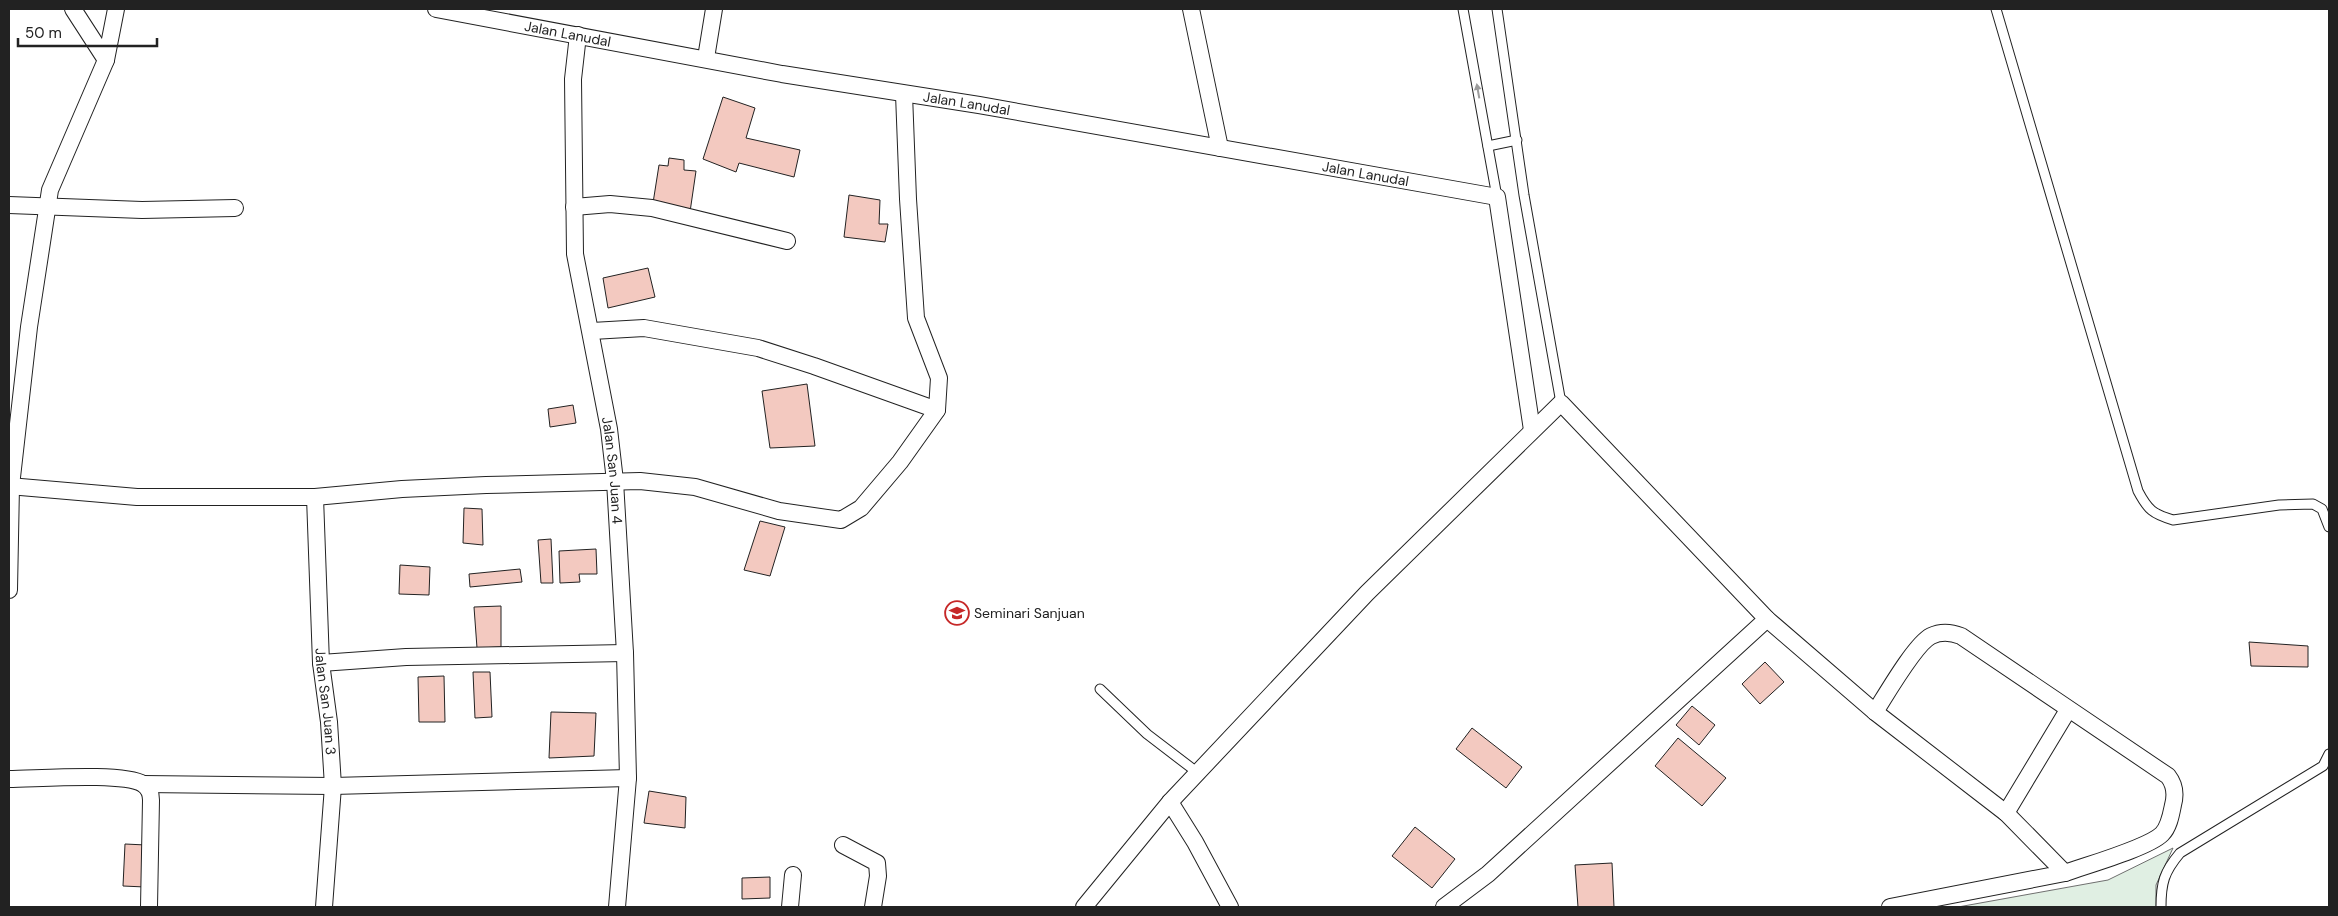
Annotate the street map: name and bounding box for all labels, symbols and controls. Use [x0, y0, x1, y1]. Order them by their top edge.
scale bar [18, 15, 156, 47]
street label: Jalan Lanudal [523, 17, 613, 51]
text: 50 m [25, 23, 62, 43]
one-way arrow [1473, 83, 1481, 99]
street label: Jalan Lanudal [922, 87, 1012, 119]
street label: Jalan Lanudal [1321, 157, 1410, 190]
street label: Jalan San Juan 4 [598, 415, 627, 525]
school or university icon: Seminari Sanjuan [944, 600, 970, 626]
place label: Seminari Sanjuan [974, 604, 1085, 622]
street label: Jalan San Juan 3 [311, 648, 340, 756]

